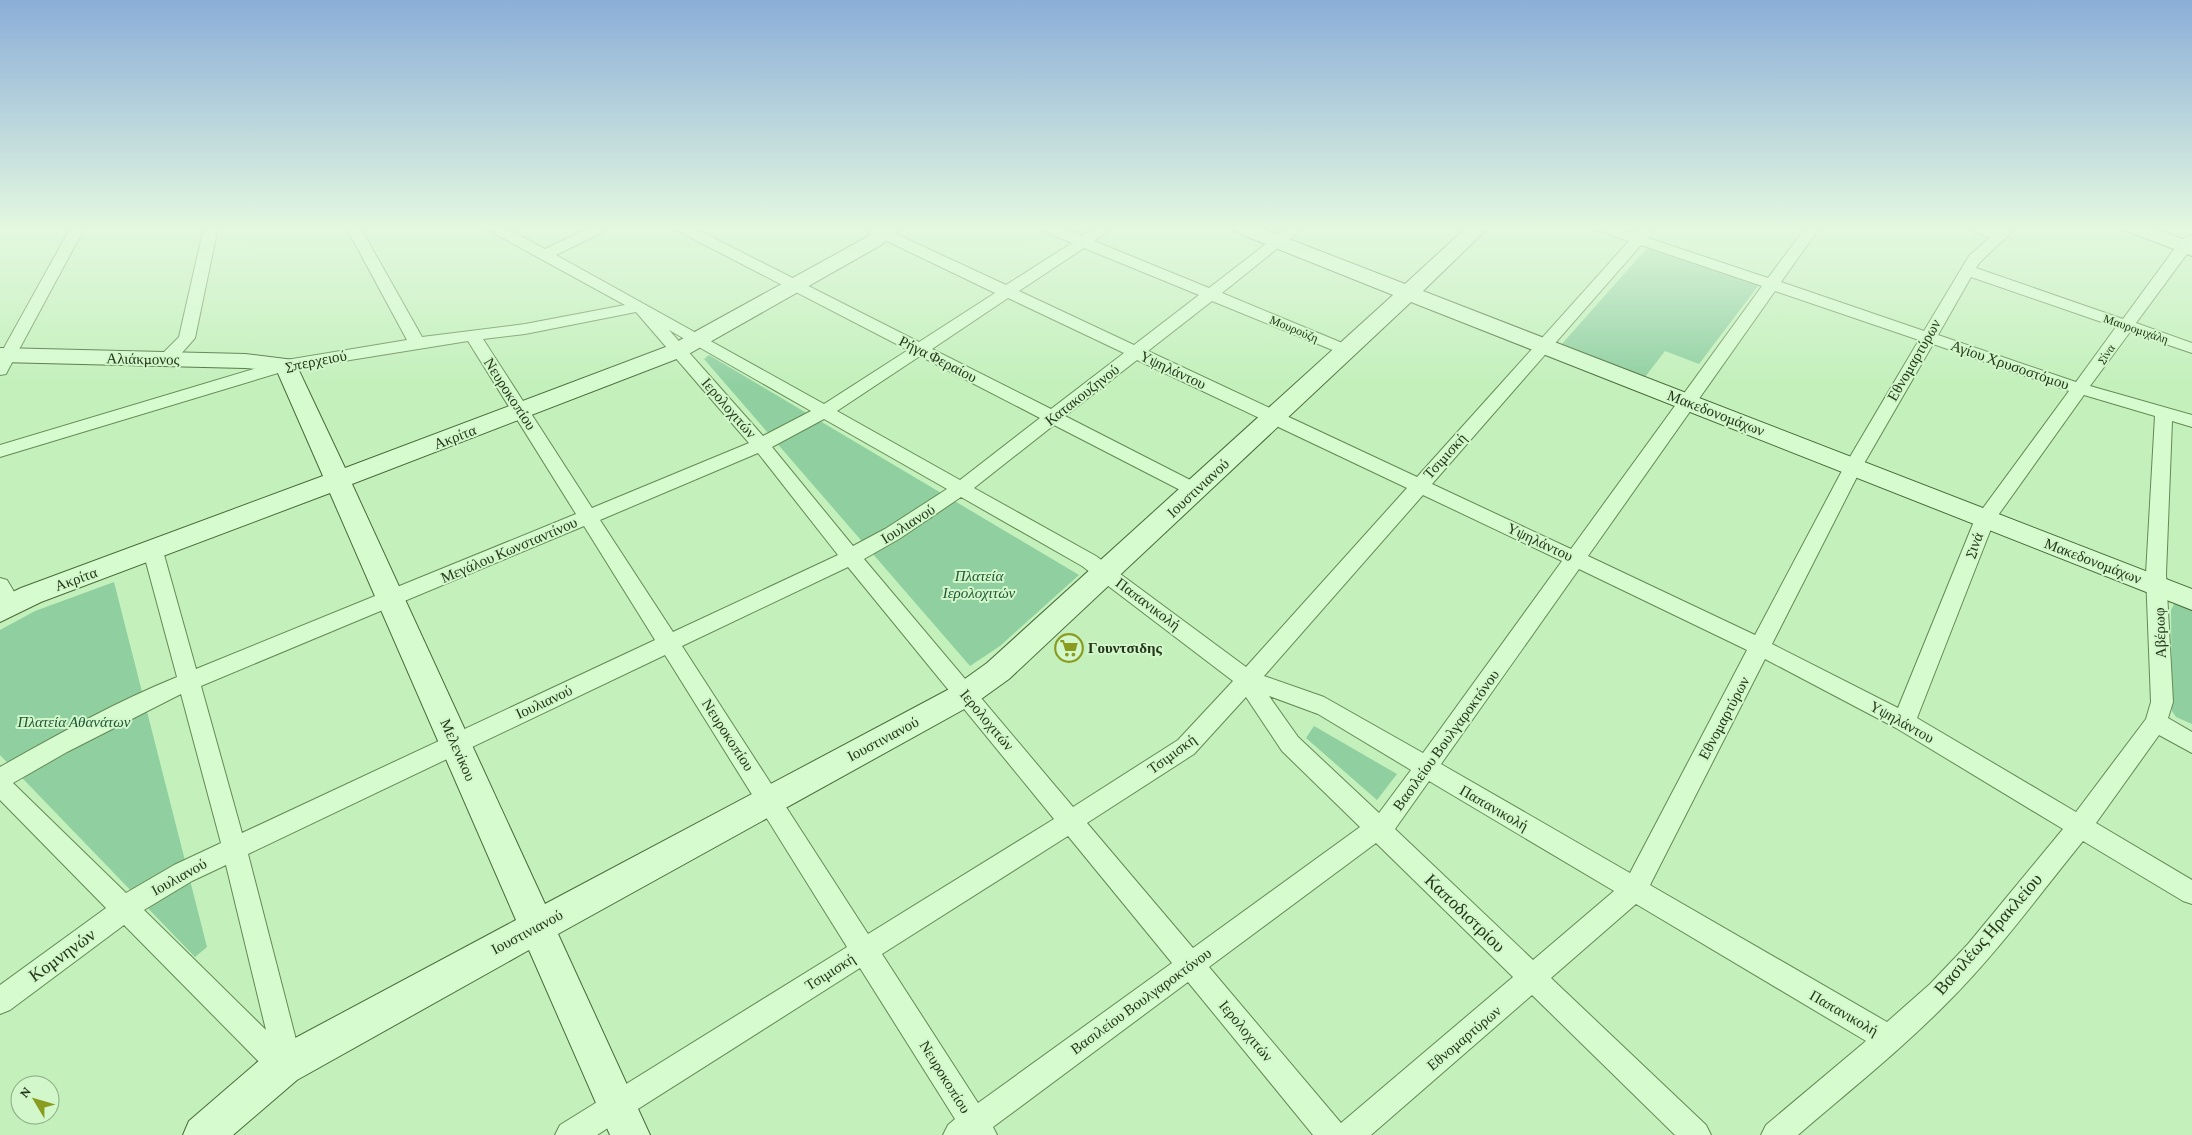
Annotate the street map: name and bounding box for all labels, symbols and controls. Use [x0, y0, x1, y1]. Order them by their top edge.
street label: Μαυρομιχάλη [2102, 311, 2170, 347]
street label: Μουρούζη [1268, 313, 1320, 345]
street label: Εθνομαρτύρων [1884, 316, 1945, 404]
street label: Ρήγα Φεραίου [896, 333, 980, 385]
street label: Αγίου Χρυσοστόμου [1948, 337, 2071, 394]
street label: Σίνα [2094, 341, 2118, 367]
street label: Σπερχειού [284, 347, 348, 375]
street label: Υψηλάντου [1137, 348, 1209, 392]
street label: Αλιάκμονος [106, 350, 180, 369]
street label: Νευροκοπίου [481, 355, 539, 433]
street label: Κατακουζηνού [1042, 361, 1122, 429]
street label: Ιερολοχιτών [699, 375, 760, 441]
street label: Μακεδονομάχων [1665, 387, 1767, 440]
street label: Ακρίτα [432, 422, 478, 452]
street label: Τσιμισκή [1420, 430, 1470, 483]
street label: Ιουστινιανού [1164, 455, 1232, 521]
street label: Ιουλιανού [878, 501, 938, 547]
street label: Μεγάλου Κωνσταντίνου [438, 514, 580, 586]
street label: Υψηλάντου [1504, 520, 1576, 564]
street label: Σινά [1962, 530, 1986, 560]
street label: Μακεδονομάχων [2042, 535, 2144, 588]
street label: Ακρίτα [53, 564, 99, 594]
park label: Πλατεία Ιερολοχιτών [942, 568, 1016, 601]
street label: Παπανικολή [1113, 575, 1183, 633]
street label: Αβέρωφ [2151, 607, 2169, 659]
supermarket icon: Γουντσιδης [1054, 633, 1084, 663]
place label: Γουντσιδης [1088, 640, 1163, 656]
street label: Βασιλείου Βουλγαροκτόνου [1390, 667, 1502, 813]
street label: Εθνομαρτύρων [1695, 674, 1754, 763]
street label: Ιουλιανού [513, 682, 575, 722]
street label: Ιερολοχιτών [957, 686, 1017, 754]
street label: Νευροκοπίου [699, 696, 757, 774]
street label: Υψηλάντου [1867, 698, 1937, 746]
park label: Πλατεία Αθανάτων [17, 714, 131, 730]
street label: Ιουστινιανού [845, 714, 921, 764]
street label: Μελενίκου [437, 717, 479, 783]
street label: Τσιμισκή [1145, 731, 1200, 778]
street label: Παπανικολή [1457, 782, 1531, 834]
street label: Ιουλιανού [149, 855, 209, 899]
street label: Βασιλέως Ηρακλείου [1930, 869, 2046, 999]
street label: Καποδιστρίου [1421, 870, 1509, 956]
street label: Ιουστινιανού [489, 907, 565, 957]
street label: Κομνηνών [25, 924, 99, 986]
street label: Βασιλείου Βουλγαροκτόνου [1068, 945, 1214, 1057]
street label: Τσιμισκή [802, 950, 859, 994]
street label: Παπανικολή [1807, 987, 1881, 1039]
street label: Ιερολοχιτών [1216, 997, 1276, 1065]
street label: Εθνομαρτύρων [1424, 1002, 1505, 1074]
street label: Νευροκοπίου [916, 1038, 974, 1116]
north arrow [10, 1075, 60, 1125]
text: N [16, 1083, 34, 1101]

